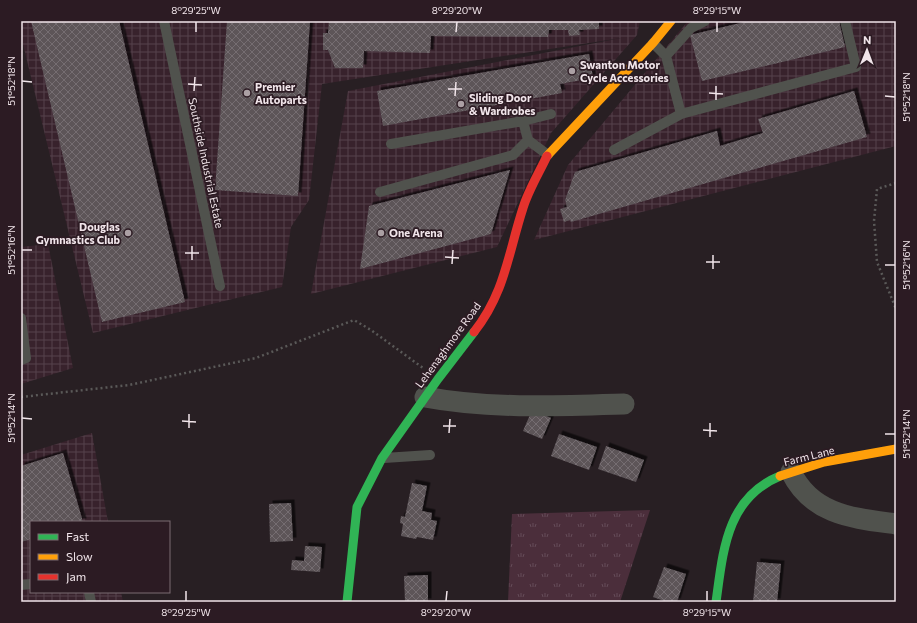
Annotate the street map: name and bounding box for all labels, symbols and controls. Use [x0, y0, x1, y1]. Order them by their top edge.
text: 8°29'25"W [171, 4, 221, 16]
text: 8°29'20"W [432, 4, 482, 16]
text: 8°29'15"W [693, 4, 741, 16]
north arrow [847, 30, 887, 70]
text: N [863, 33, 871, 46]
text: 51°52'18"N [5, 56, 17, 106]
place label: Swanton Motor Cycle Accessories [580, 58, 669, 84]
marker: Swanton Motor Cycle Accessories [567, 66, 577, 76]
text: 51°52'18"N [900, 72, 912, 122]
place label: Premier Autoparts [255, 80, 307, 106]
marker: Premier Autoparts [242, 88, 252, 98]
place label: Sliding Door & Wardrobes [469, 91, 535, 117]
street label: Southside Industrial Estate [186, 96, 227, 230]
marker: Sliding Door & Wardrobes [456, 99, 466, 109]
place label: Douglas Gymnastics Club [36, 220, 120, 246]
text: 51°52'16"N [5, 225, 17, 275]
place label: One Arena [389, 226, 443, 239]
marker: Douglas Gymnastics Club [123, 228, 133, 238]
marker: One Arena [376, 228, 386, 238]
text: 51°52'16"N [900, 240, 912, 290]
street label: Lehenaghmore Road [412, 299, 483, 390]
text: 51°52'14"N [5, 393, 17, 443]
text: 51°52'14"N [900, 409, 912, 459]
street label: Farm Lane [782, 443, 836, 468]
legend [30, 521, 170, 593]
text: Fast [66, 529, 89, 543]
text: Slow [66, 549, 93, 563]
text: Jam [66, 569, 86, 584]
text: 8°29'25"W [161, 606, 211, 618]
text: 8°29'20"W [421, 606, 471, 618]
text: 8°29'15"W [683, 606, 731, 618]

